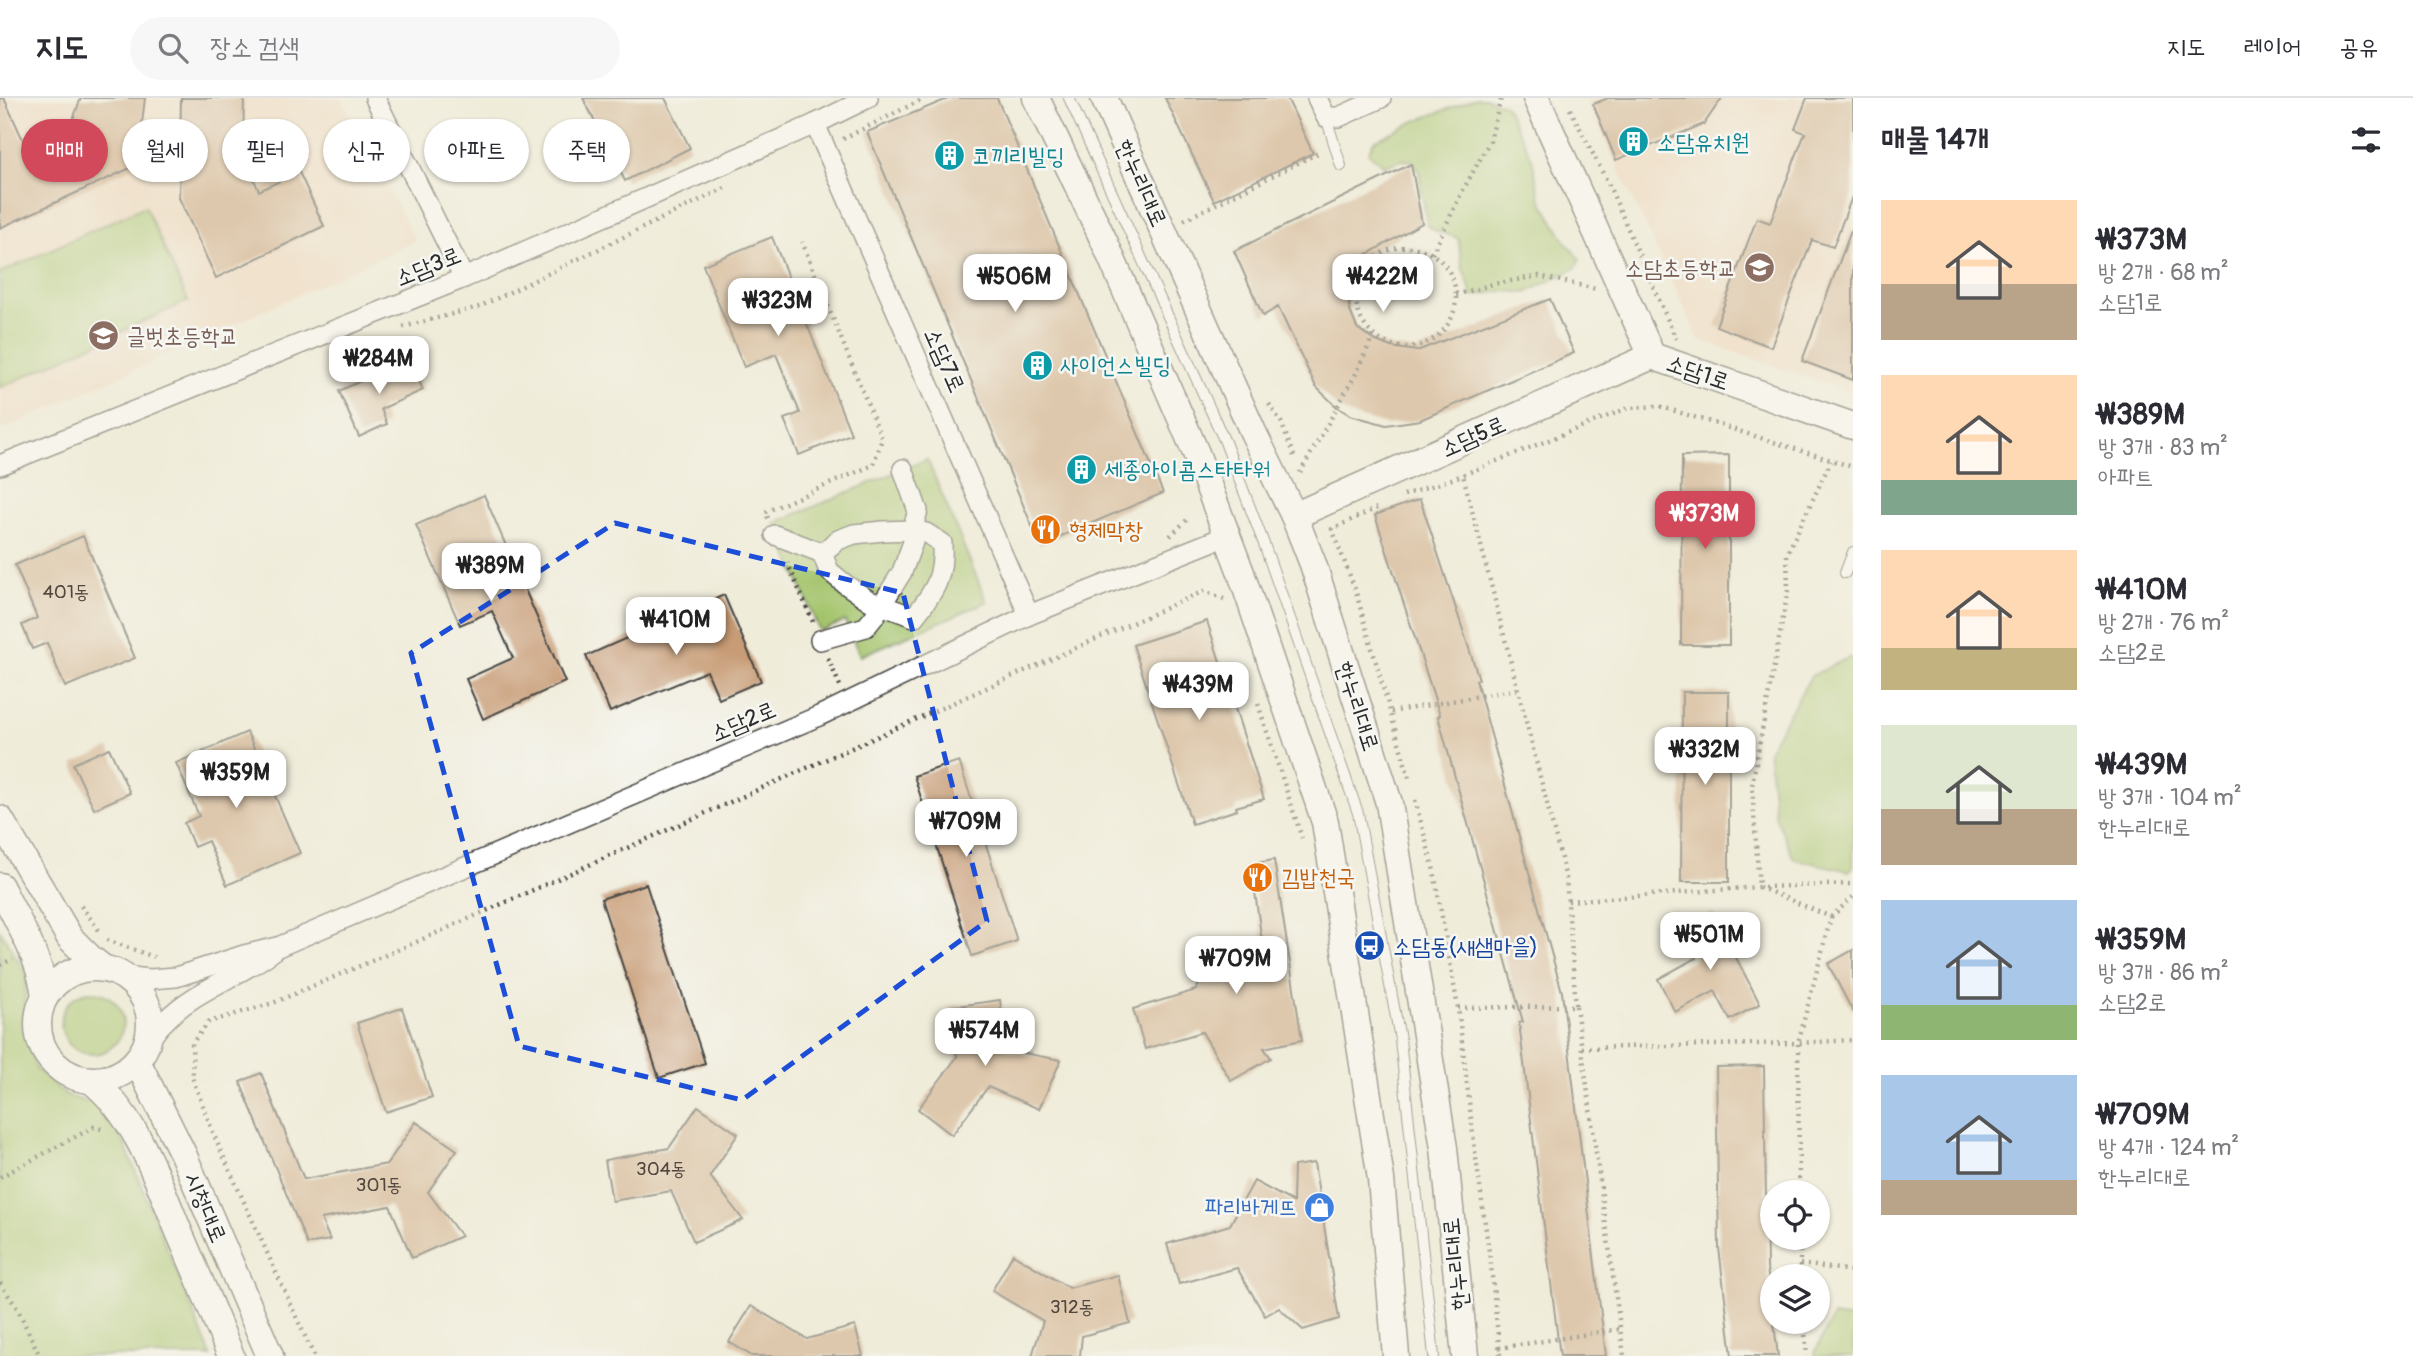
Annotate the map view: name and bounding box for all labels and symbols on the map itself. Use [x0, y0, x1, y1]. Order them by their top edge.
building icon: 소담유치원 [1617, 125, 1651, 159]
place label: 소담유치원 [1657, 128, 1750, 157]
street label: 한누리대로 [1109, 135, 1174, 231]
building icon: 코끼리빌딩 [932, 139, 966, 173]
place label: 코끼리빌딩 [972, 142, 1065, 171]
street label: 소담3로 [391, 240, 465, 293]
school or university icon: 소담초등학교 [1742, 251, 1776, 285]
pin: ₩506M [966, 254, 1064, 314]
pin: ₩422M [1334, 254, 1432, 314]
place label: 소담초등학교 [1625, 254, 1736, 283]
pin: ₩323M [729, 278, 827, 338]
school or university icon: 글벗초등학교 [87, 319, 121, 353]
place label: 글벗초등학교 [127, 322, 238, 351]
street label: 소담7로 [918, 323, 972, 397]
pin: ₩284M [330, 336, 428, 396]
building icon: 사이언스빌딩 [1020, 348, 1054, 382]
street label: 소담1로 [1663, 348, 1733, 397]
place label: 사이언스빌딩 [1060, 351, 1171, 380]
street label: 소담5로 [1436, 409, 1510, 464]
building icon: 세종아이콤스타타워 [1064, 452, 1098, 486]
place label: 세종아이콤스타타워 [1104, 455, 1271, 484]
pin: ₩373M [1656, 491, 1754, 551]
restaurant icon: 형제막창 [1029, 513, 1063, 547]
place label: 형제막창 [1069, 516, 1144, 545]
pin: ₩389M [442, 544, 540, 603]
house number: 401동 [43, 580, 89, 604]
pin: ₩410M [627, 598, 725, 657]
street label: 한누리대로 [1329, 658, 1386, 755]
pin: ₩439M [1150, 662, 1248, 722]
street label: 소담2로 [706, 695, 780, 748]
pin: ₩332M [1656, 728, 1754, 787]
pin: ₩359M [187, 750, 285, 810]
pin: ₩709M [917, 800, 1015, 859]
restaurant icon: 김밥천국 [1241, 860, 1275, 894]
place label: 김밥천국 [1281, 863, 1355, 892]
pin: ₩501M [1661, 912, 1759, 972]
bus stop icon: 소담동(새샘마을) [1353, 929, 1387, 963]
place label: 소담동(새샘마을) [1393, 932, 1538, 961]
pin: ₩709M [1187, 936, 1285, 996]
pin: ₩574M [936, 1009, 1034, 1068]
house number: 304동 [636, 1157, 686, 1181]
street label: 시청대로 [178, 1167, 233, 1247]
house number: 301동 [356, 1173, 402, 1197]
shop icon: 파리바게뜨 [1303, 1190, 1337, 1224]
place label: 파리바게뜨 [1204, 1193, 1297, 1222]
street label: 한누리대로 [1436, 1216, 1475, 1311]
house number: 312동 [1050, 1295, 1094, 1319]

